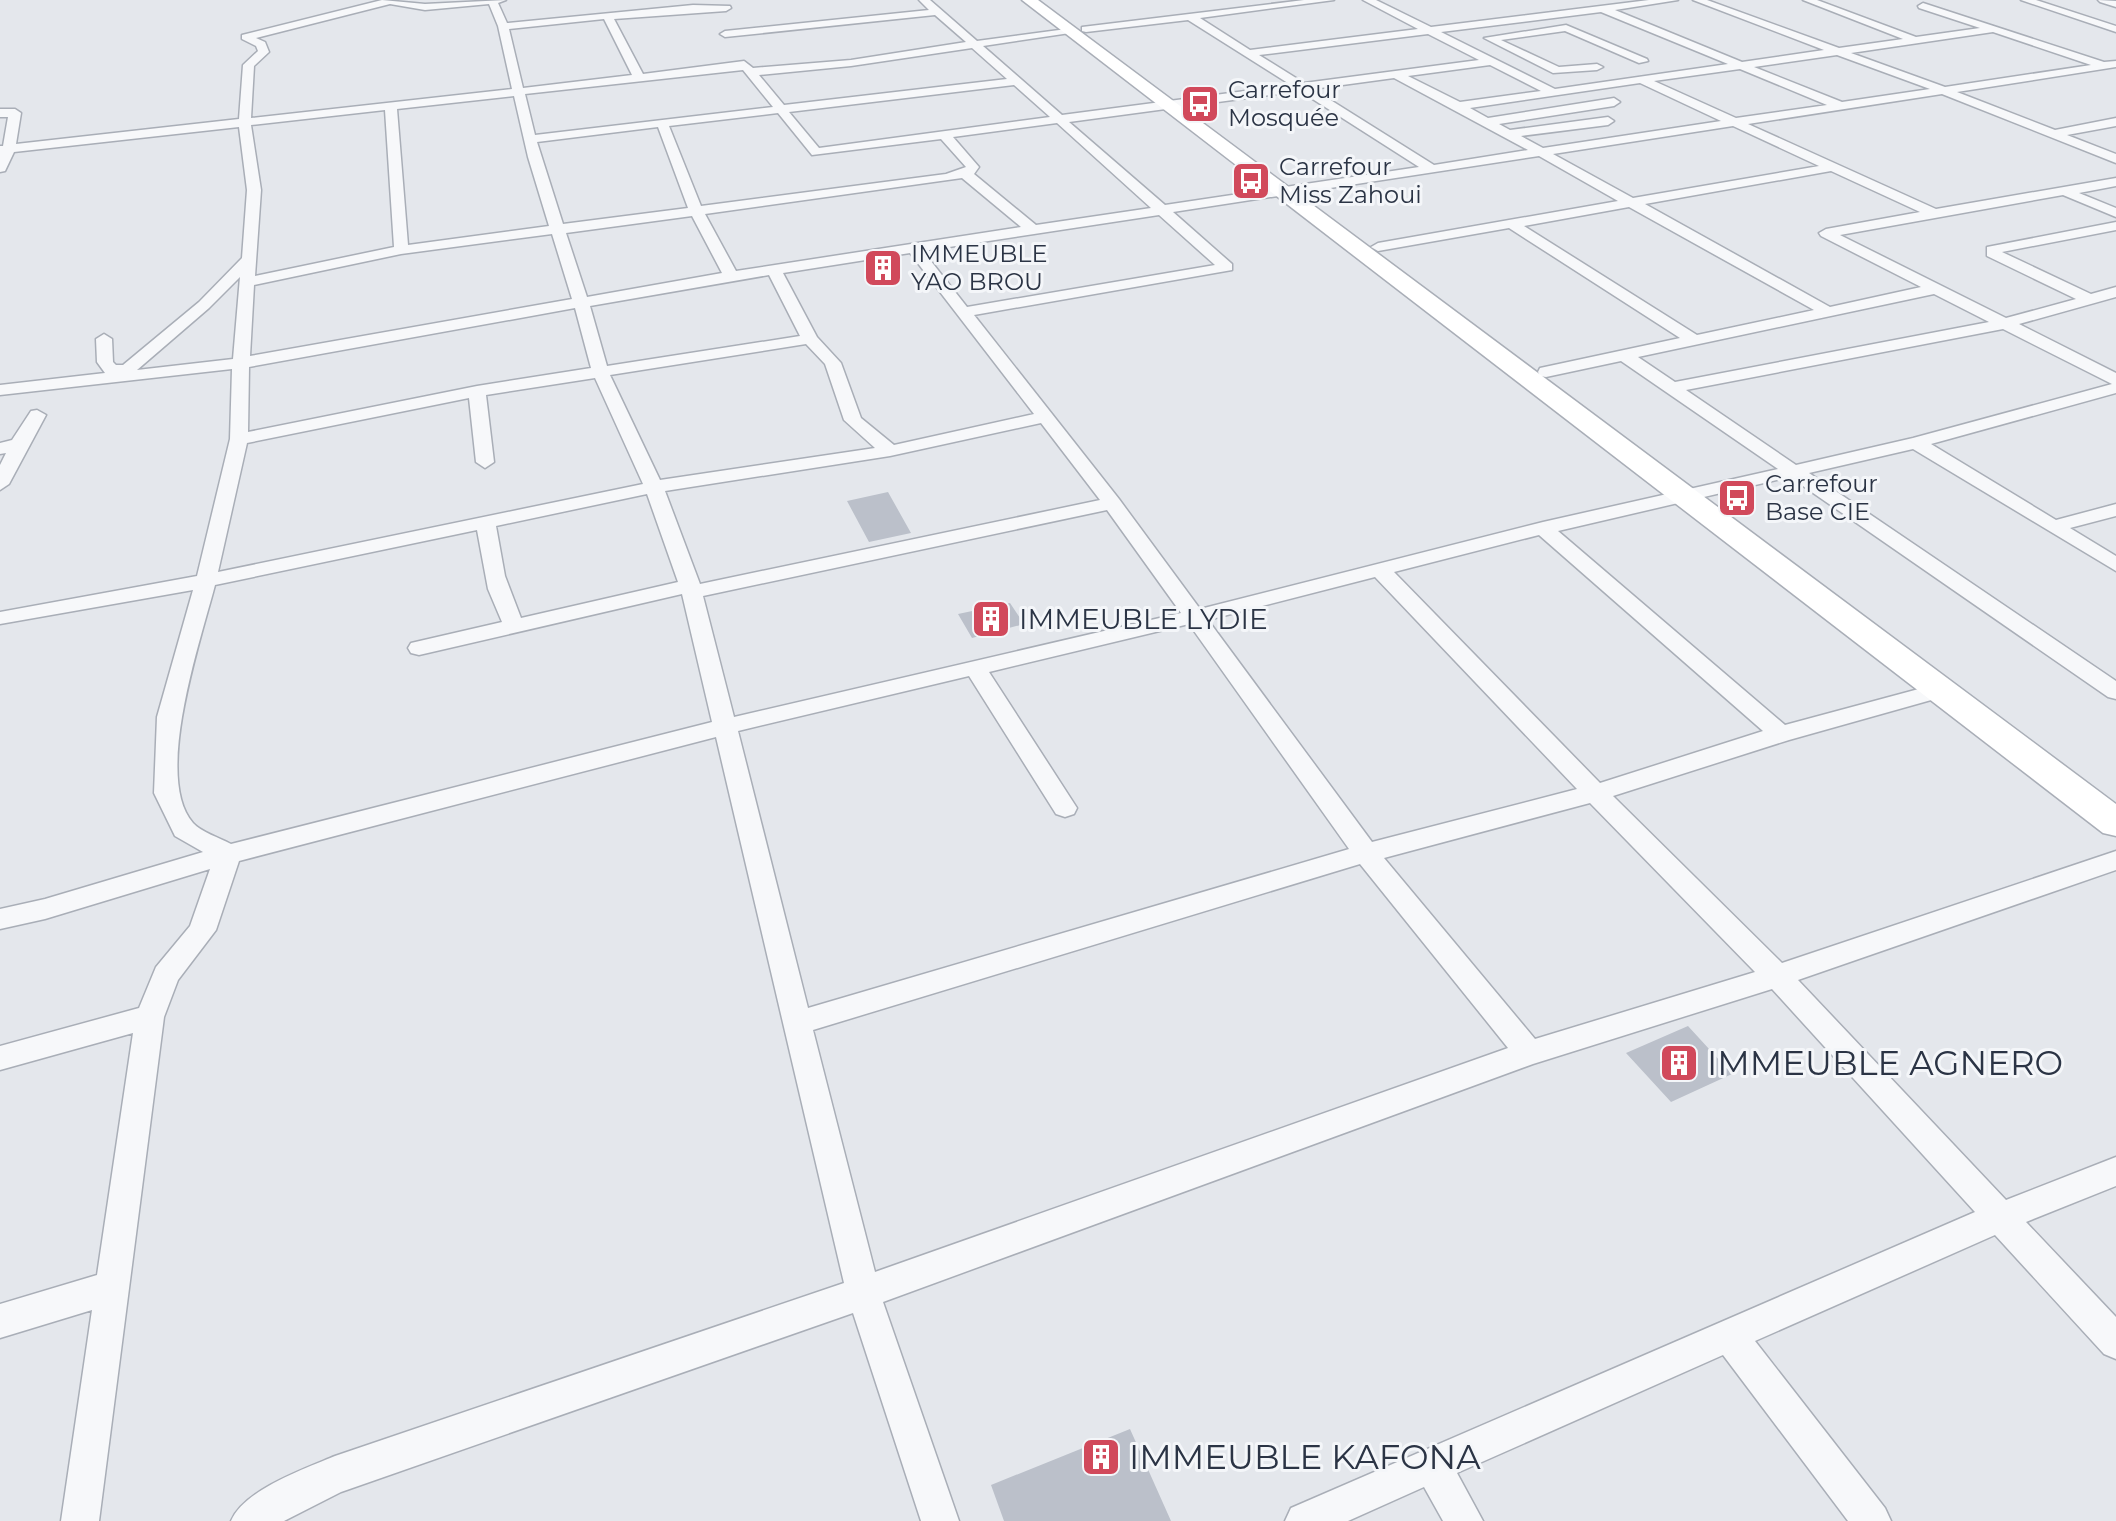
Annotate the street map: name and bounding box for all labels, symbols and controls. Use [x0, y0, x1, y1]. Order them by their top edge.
place label: Carrefour Mosquée [1228, 75, 1341, 132]
bus stop icon: Carrefour Mosquée [1179, 83, 1221, 125]
place label: Carrefour Miss Zahoui [1279, 152, 1422, 209]
bus stop icon: Carrefour Miss Zahoui [1230, 160, 1272, 202]
place label: IMMEUBLE YAO BROU [911, 239, 1047, 296]
building icon: IMMEUBLE YAO BROU [862, 247, 904, 289]
place label: Carrefour Base CIE [1765, 469, 1878, 526]
bus stop icon: Carrefour Base CIE [1716, 477, 1758, 519]
building icon: IMMEUBLE LYDIE [970, 598, 1012, 640]
place label: IMMEUBLE LYDIE [1019, 602, 1268, 636]
building icon: IMMEUBLE AGNERO [1658, 1042, 1700, 1084]
place label: IMMEUBLE AGNERO [1707, 1042, 2063, 1084]
building icon: IMMEUBLE KAFONA [1080, 1436, 1122, 1478]
place label: IMMEUBLE KAFONA [1129, 1436, 1481, 1478]

